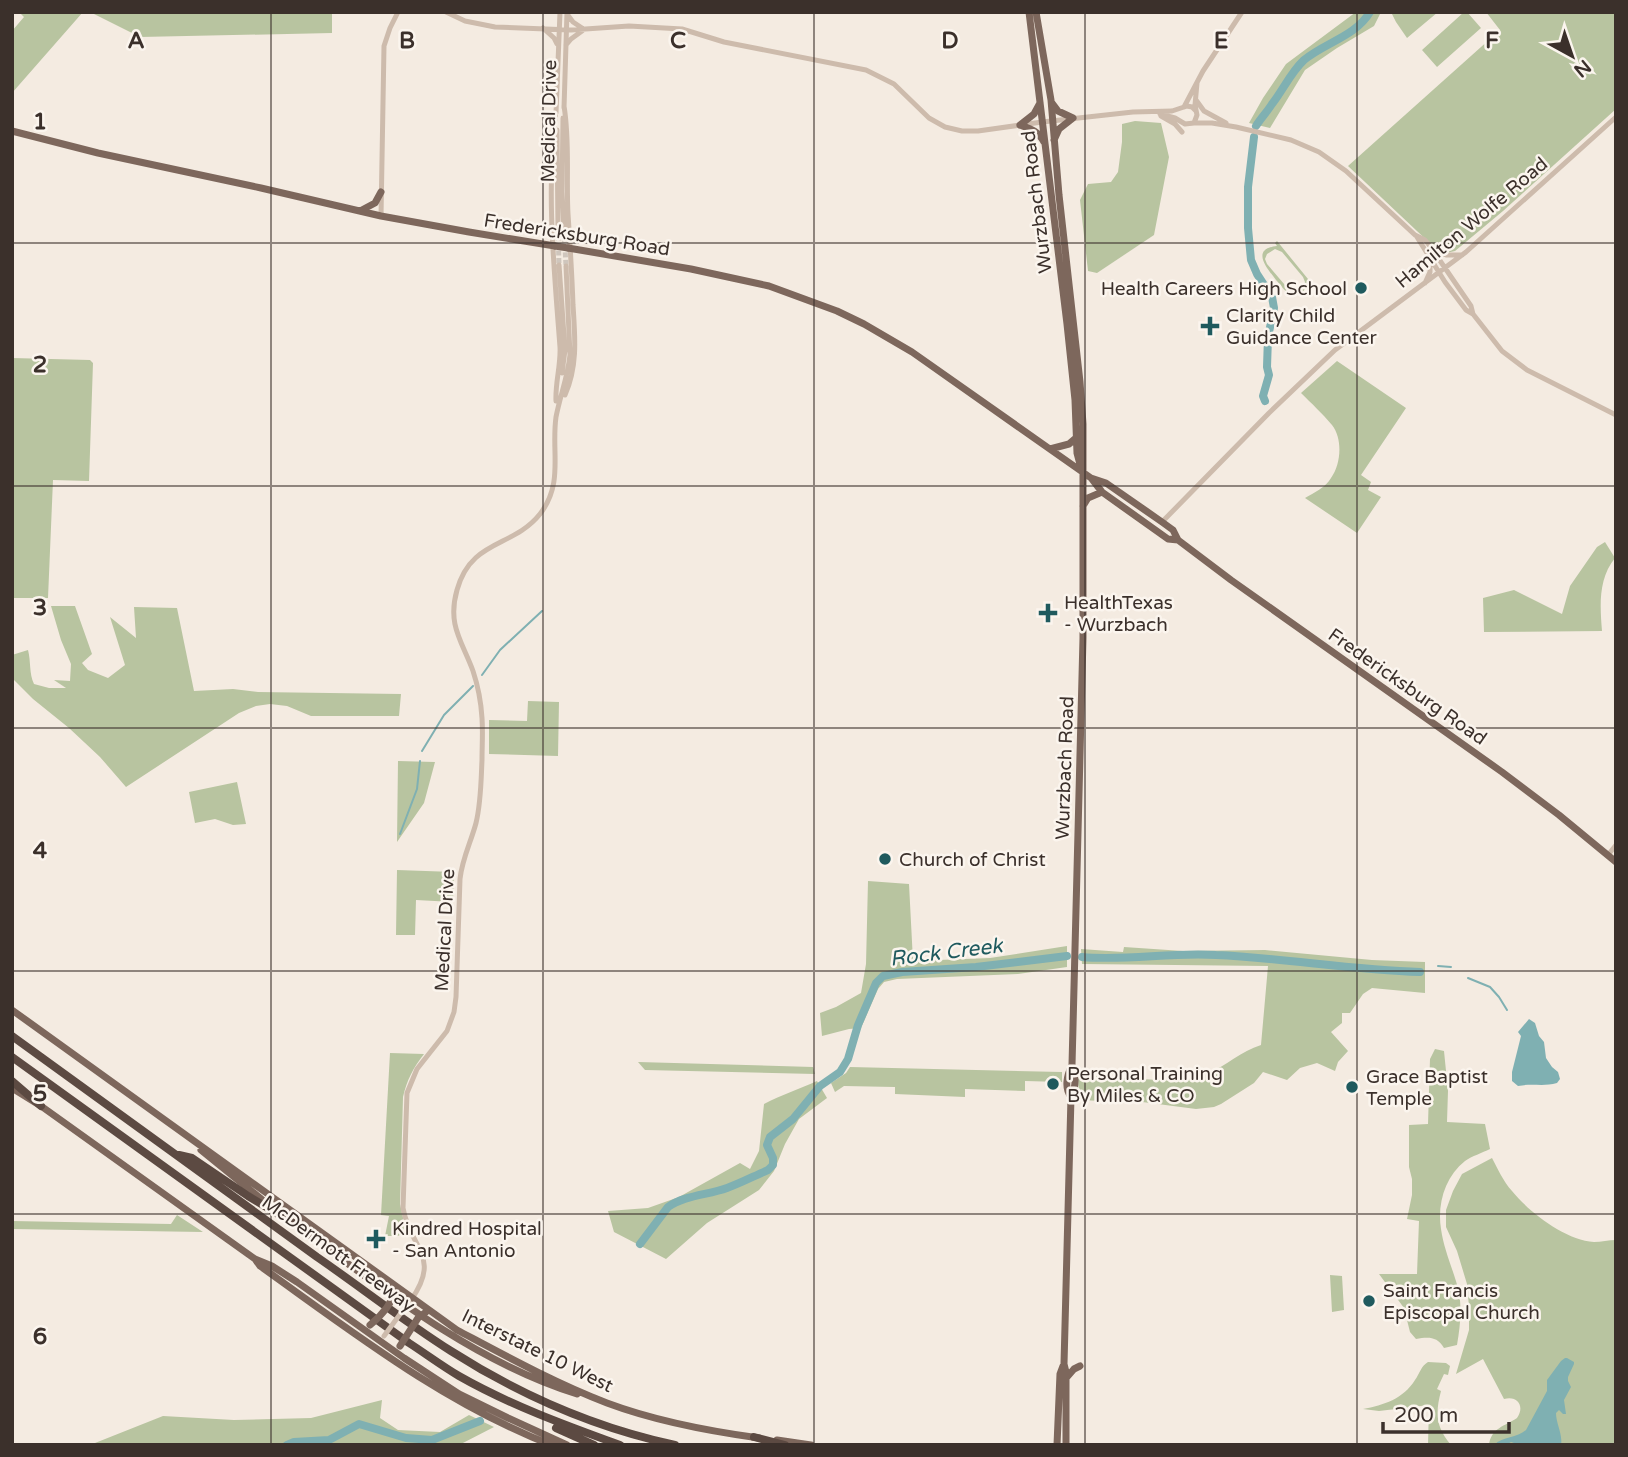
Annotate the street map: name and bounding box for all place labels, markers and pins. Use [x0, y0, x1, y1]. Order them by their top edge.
place label: Health Careers High School [1101, 278, 1347, 300]
marker: Health Careers High School [1353, 280, 1369, 296]
place label: Clarity Child Guidance Center [1226, 305, 1378, 349]
marker: Clarity Child Guidance Center [1200, 316, 1220, 336]
place label: HealthTexas - Wurzbach [1064, 592, 1173, 636]
marker: HealthTexas - Wurzbach [1038, 603, 1058, 623]
place label: Church of Christ [899, 849, 1046, 871]
marker: Church of Christ [877, 851, 893, 867]
place label: Personal Training By Miles & CO [1067, 1063, 1223, 1107]
place label: Grace Baptist Temple [1366, 1066, 1488, 1110]
marker: Personal Training By Miles & CO [1045, 1076, 1061, 1092]
marker: Grace Baptist Temple [1344, 1079, 1360, 1095]
place label: Kindred Hospital - San Antonio [392, 1218, 542, 1262]
marker: Kindred Hospital - San Antonio [366, 1229, 386, 1249]
place label: Saint Francis Episcopal Church [1383, 1280, 1540, 1324]
marker: Saint Francis Episcopal Church [1361, 1293, 1377, 1309]

